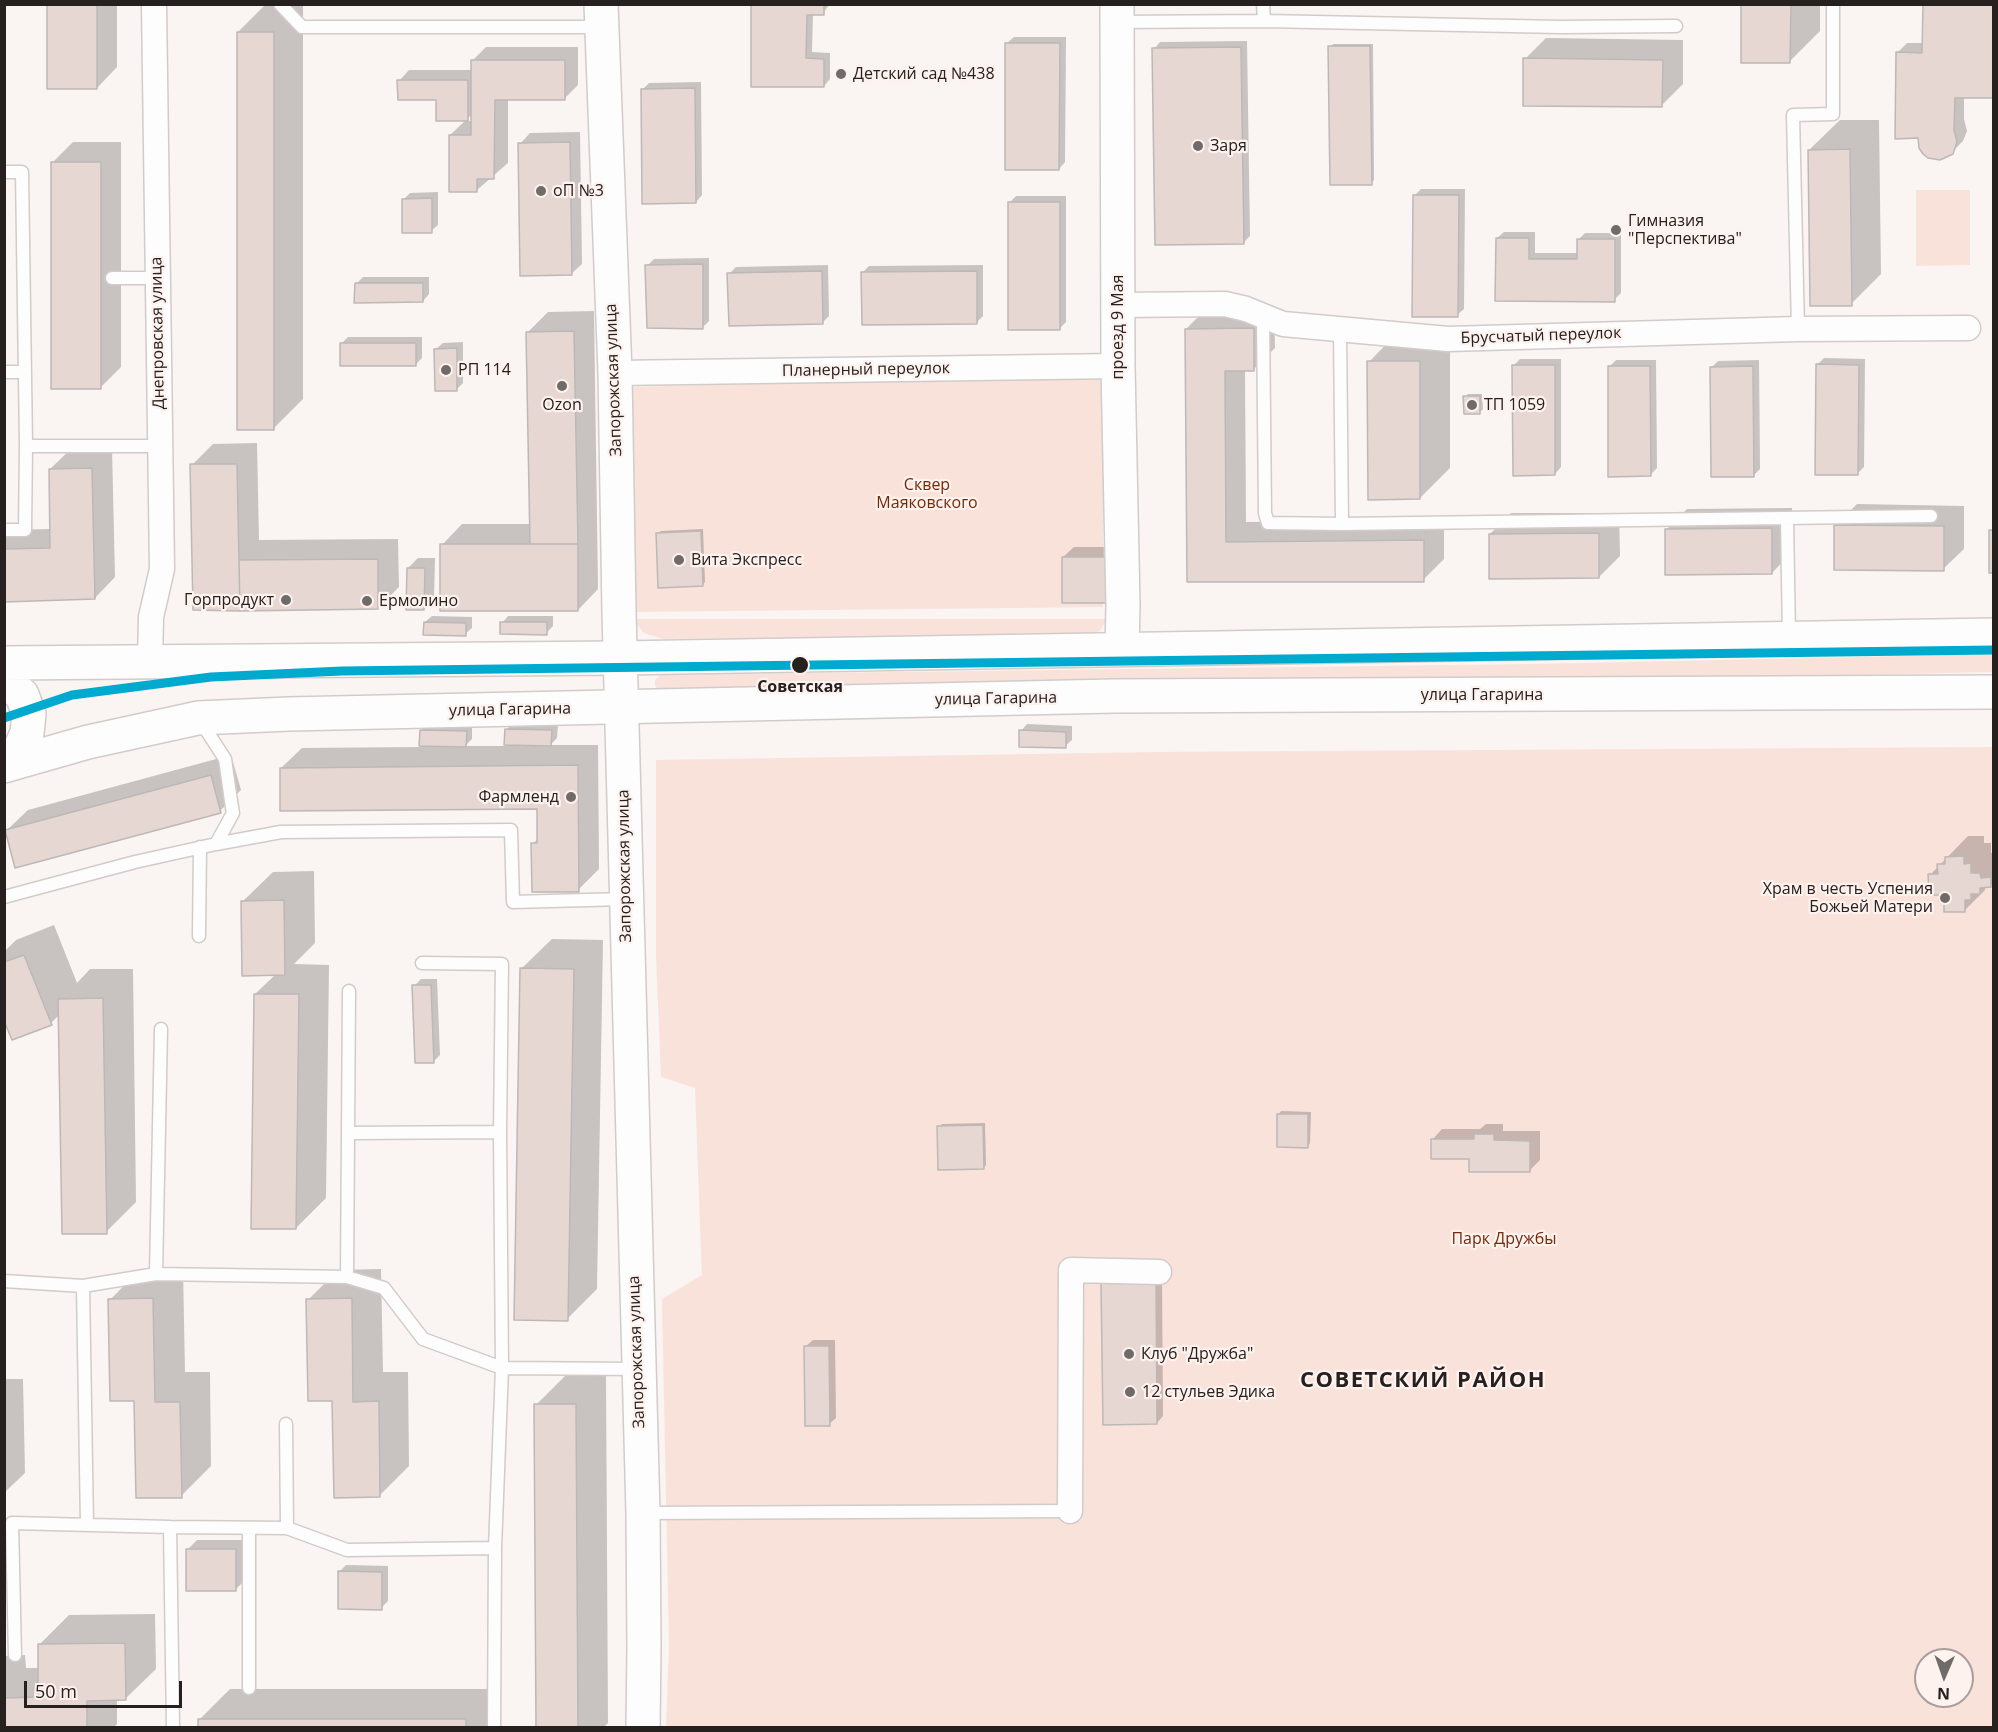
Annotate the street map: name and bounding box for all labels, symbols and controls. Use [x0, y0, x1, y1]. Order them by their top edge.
place label: Детский сад №438 [853, 64, 995, 84]
marker: Детский сад №438 [834, 67, 848, 81]
place label: Заря [1210, 136, 1247, 156]
marker: Заря [1191, 139, 1205, 153]
place label: оП №3 [553, 181, 604, 201]
marker: оП №3 [534, 184, 548, 198]
place label: Гимназия "Перспектива" [1628, 211, 1742, 249]
marker: Гимназия "Перспектива" [1609, 223, 1623, 237]
street label: Днепровская улица [147, 257, 169, 409]
street label: проезд 9 Мая [1108, 275, 1128, 379]
street label: Запорожская улица [602, 303, 626, 457]
street label: Брусчатый переулок [1460, 324, 1622, 348]
street label: Планерный переулок [782, 359, 950, 381]
place label: РП 114 [458, 360, 511, 380]
marker: РП 114 [439, 363, 453, 377]
marker: Ozon [555, 379, 569, 393]
place label: Ozon [542, 395, 582, 415]
place label: ТП 1059 [1484, 395, 1545, 415]
marker: ТП 1059 [1465, 398, 1479, 412]
park label: Сквер Маяковского [876, 475, 978, 513]
place label: Вита Экспресс [691, 550, 802, 570]
marker: Вита Экспресс [672, 553, 686, 567]
place label: Горпродукт [184, 590, 274, 610]
place label: Ермолино [379, 591, 458, 611]
marker: Горпродукт [279, 593, 293, 607]
marker: Ермолино [360, 594, 374, 608]
marker: Советская [790, 655, 810, 675]
place label: Советская [757, 677, 843, 697]
street label: улица Гагарина [1421, 685, 1543, 705]
street label: улица Гагарина [935, 688, 1057, 710]
street label: улица Гагарина [449, 699, 571, 721]
place label: Фармленд [478, 787, 559, 807]
street label: Запорожская улица [614, 789, 636, 943]
marker: Фармленд [564, 790, 578, 804]
place label: Храм в честь Успения Божьей Матери [1763, 879, 1933, 917]
marker: Храм в честь Успения Божьей Матери [1938, 891, 1952, 905]
park label: Парк Дружбы [1451, 1229, 1557, 1249]
street label: Запорожская улица [625, 1275, 649, 1429]
place label: Клуб "Дружба" [1141, 1344, 1253, 1364]
marker: Клуб "Дружба" [1122, 1347, 1136, 1361]
district label: СОВЕТСКИЙ РАЙОН [1300, 1368, 1546, 1394]
place label: 12 стульев Эдика [1142, 1382, 1275, 1402]
marker: 12 стульев Эдика [1123, 1385, 1137, 1399]
north arrow [1914, 1648, 1974, 1708]
scale bar [27, 1669, 184, 1707]
text: 50 m [35, 1679, 77, 1703]
text: N [1937, 1683, 1950, 1705]

